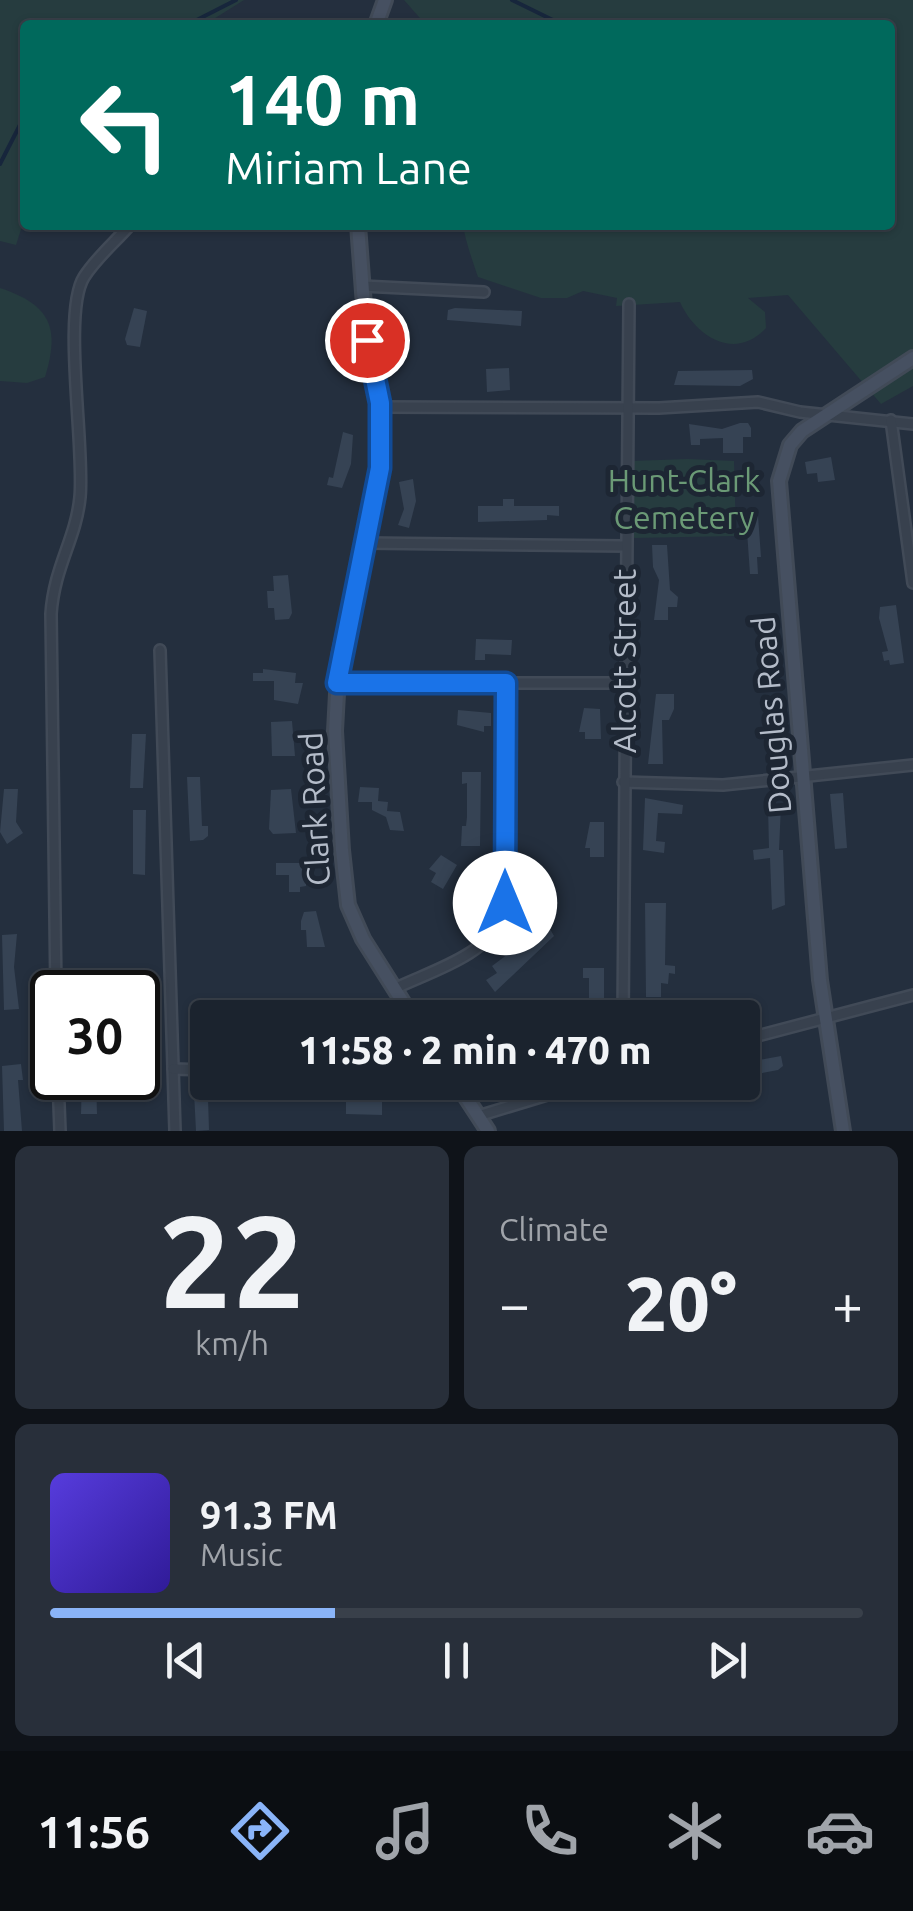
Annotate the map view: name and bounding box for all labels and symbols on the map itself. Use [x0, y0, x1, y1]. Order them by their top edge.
pin [325, 298, 410, 383]
park label: Hunt-Clark Cemetery [608, 462, 760, 535]
street label: Alcott Street [606, 568, 642, 753]
street label: Douglas Road [744, 615, 798, 815]
street label: Clark Road [292, 731, 336, 887]
position arrow [453, 851, 557, 955]
speed limit sign: 30 [30, 970, 160, 1100]

